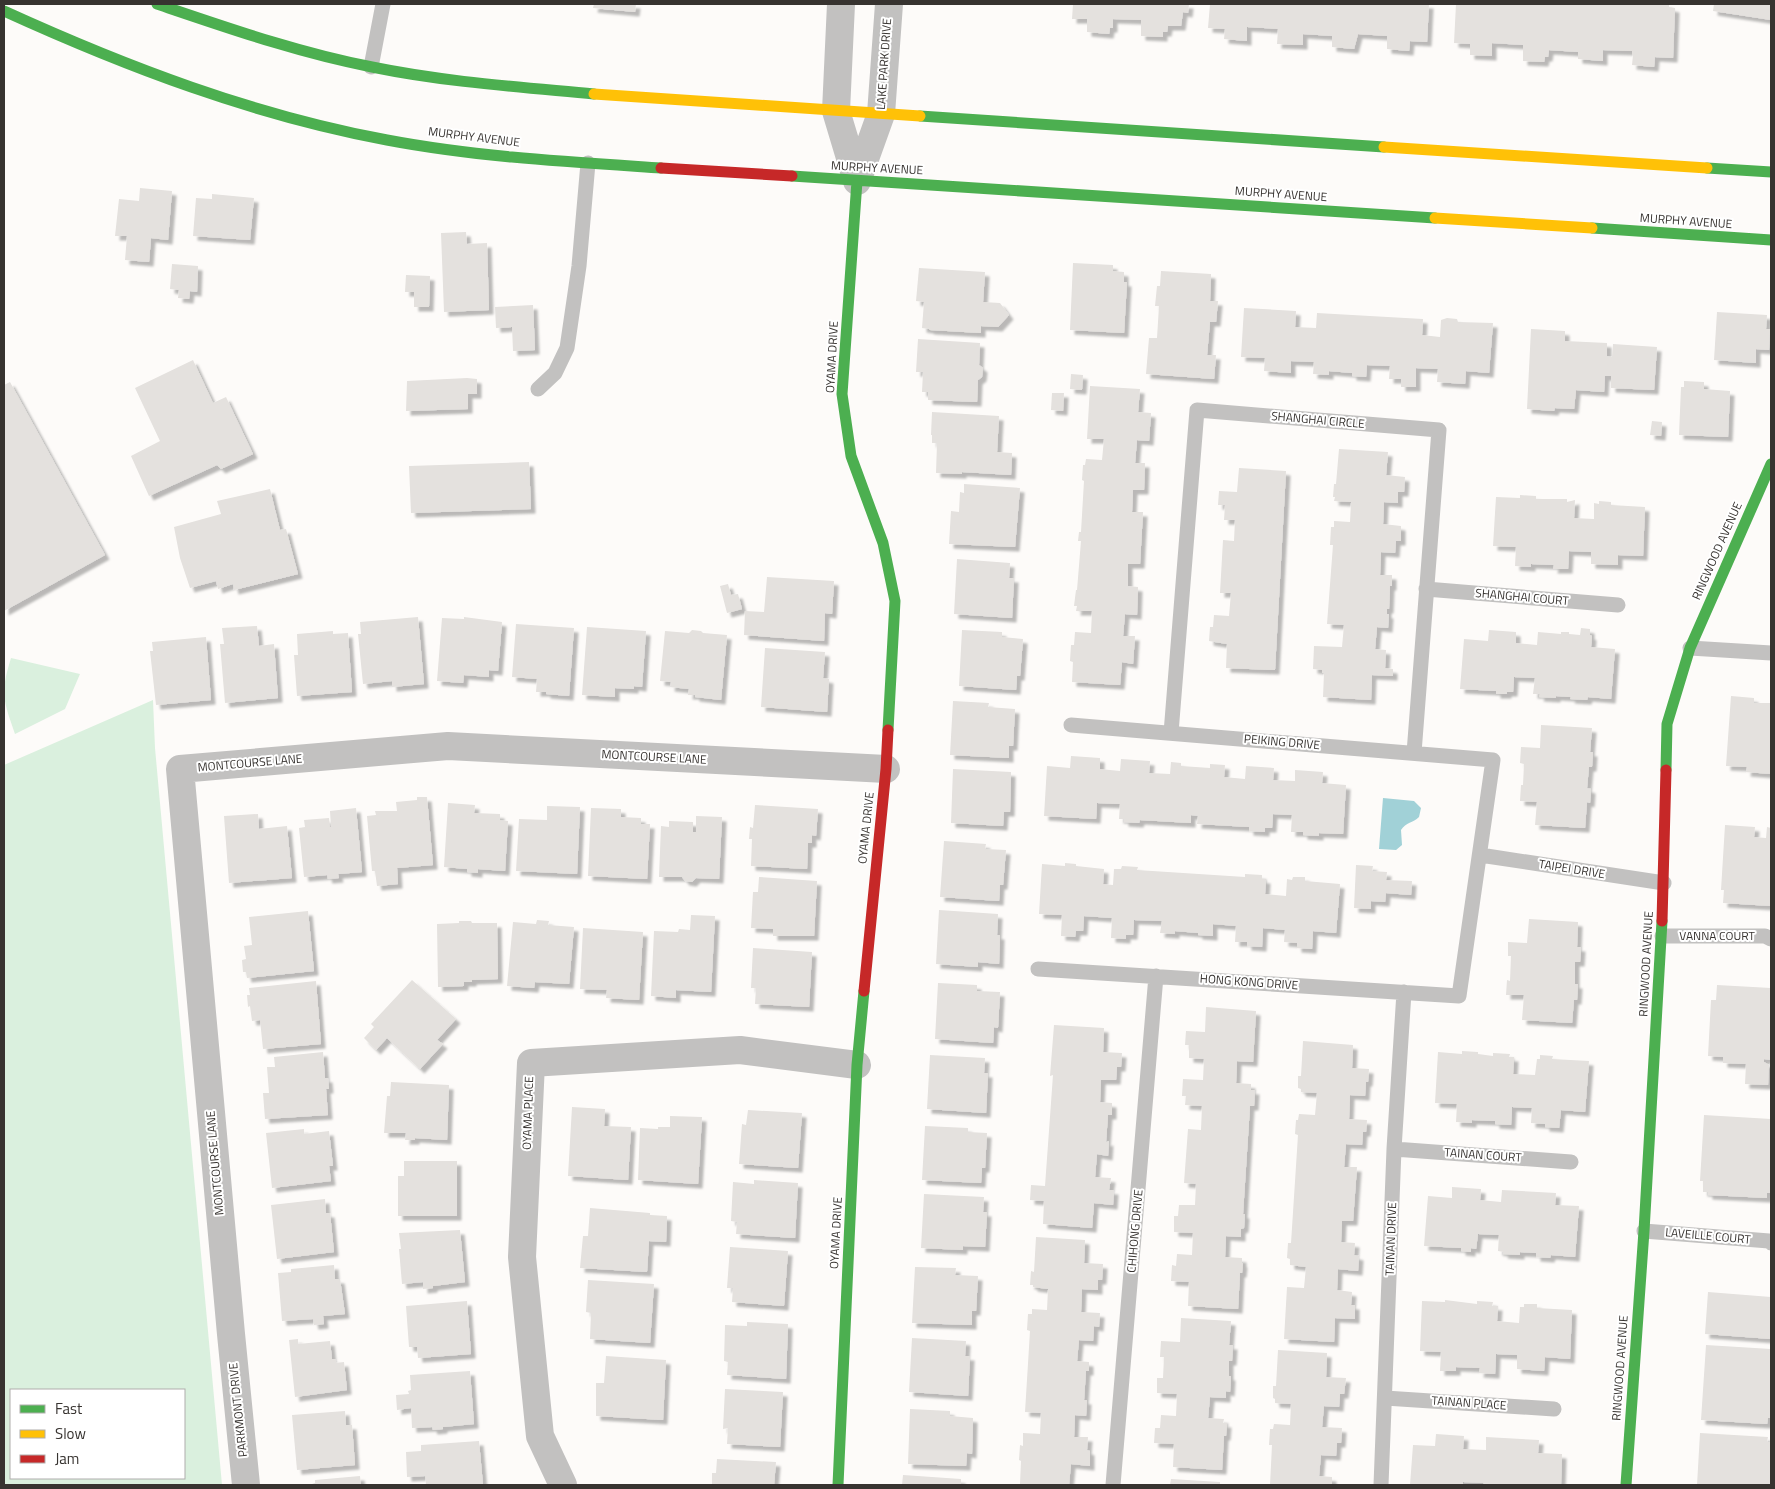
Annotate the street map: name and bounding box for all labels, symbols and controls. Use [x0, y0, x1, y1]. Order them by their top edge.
street label: LAKE PARK DRIVE [871, 17, 896, 110]
street label: MURPHY AVENUE [427, 121, 521, 152]
street label: MURPHY AVENUE [830, 156, 924, 179]
street label: MURPHY AVENUE [1234, 181, 1328, 206]
street label: MURPHY AVENUE [1639, 208, 1733, 233]
street label: OYAMA DRIVE [820, 320, 843, 394]
street label: SHANGHAI CIRCLE [1270, 406, 1366, 433]
street label: RINGWOOD AVENUE [1686, 498, 1747, 603]
street label: SHANGHAI COURT [1475, 583, 1570, 610]
street label: PEIKING DRIVE [1243, 729, 1321, 754]
street label: MONTCOURSE LANE [601, 744, 707, 769]
street label: MONTCOURSE LANE [197, 748, 304, 777]
street label: OYAMA DRIVE [852, 791, 879, 865]
street label: TAIPEI DRIVE [1538, 854, 1607, 883]
street label: RINGWOOD AVENUE [1633, 910, 1658, 1017]
street label: VANNA COURT [1679, 926, 1755, 945]
street label: HONG KONG DRIVE [1199, 969, 1299, 994]
street label: OYAMA PLACE [517, 1076, 538, 1150]
street label: MONTCOURSE LANE [200, 1109, 229, 1216]
street label: TAINAN COURT [1444, 1142, 1523, 1167]
street label: CHIHONG DRIVE [1121, 1188, 1148, 1273]
street label: OYAMA DRIVE [824, 1196, 847, 1270]
street label: TAINAN DRIVE [1380, 1202, 1401, 1276]
street label: LAVEILLE COURT [1665, 1222, 1752, 1249]
street label: RINGWOOD AVENUE [1606, 1314, 1633, 1421]
street label: PARKMONT DRIVE [223, 1362, 252, 1458]
legend [10, 1389, 185, 1479]
street label: TAINAN PLACE [1431, 1390, 1507, 1415]
text: Fast [55, 1397, 83, 1420]
text: Slow [55, 1422, 86, 1445]
text: Jam [55, 1447, 79, 1470]

